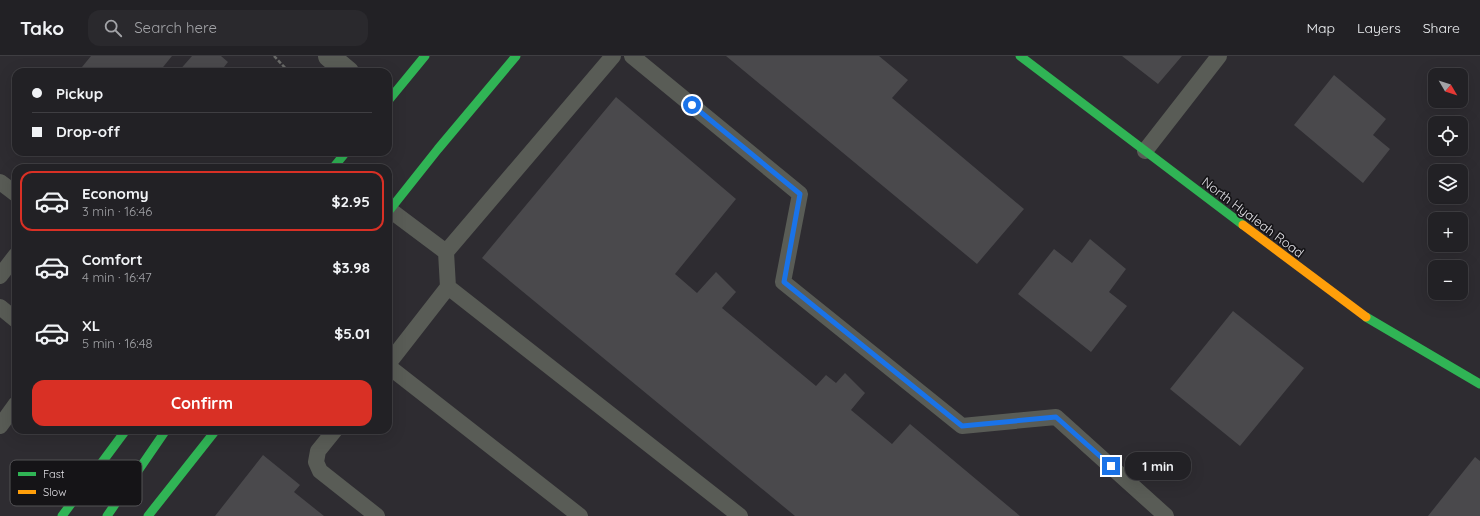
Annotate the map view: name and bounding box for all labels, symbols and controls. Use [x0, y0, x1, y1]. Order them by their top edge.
search box [88, 10, 368, 46]
text: Tako [20, 16, 64, 40]
icon: search [102, 17, 124, 39]
text: Search here [134, 18, 217, 37]
text: Map [1306, 19, 1335, 37]
text: Layers [1357, 19, 1401, 37]
text: Share [1423, 19, 1460, 37]
north arrow [1428, 68, 1468, 108]
map controls [1428, 68, 1468, 300]
text: Pickup [56, 84, 103, 103]
route start [683, 96, 701, 114]
button: locate [1428, 116, 1468, 156]
text: Drop-off [56, 122, 120, 141]
button: layers [1428, 164, 1468, 204]
street label: North Hyaleah Road [1199, 173, 1307, 261]
icon: car [34, 183, 70, 219]
text: Economy [82, 184, 149, 203]
text: $2.95 [332, 192, 370, 211]
text: 3 min · 16:46 [82, 203, 152, 219]
button: + [1428, 212, 1468, 252]
icon: car [34, 249, 70, 285]
text: Comfort [82, 250, 143, 269]
text: $3.98 [333, 258, 370, 277]
button: − [1428, 260, 1468, 300]
text: 4 min · 16:47 [82, 269, 152, 285]
icon: car [34, 315, 70, 351]
text: XL [82, 316, 100, 335]
text: $5.01 [334, 324, 370, 343]
text: 5 min · 16:48 [82, 335, 153, 351]
button: Confirm [32, 380, 372, 426]
callout: 1 min [1125, 452, 1191, 480]
route end [1102, 457, 1120, 475]
text: 1 min [1142, 458, 1174, 474]
legend [10, 460, 142, 506]
text: Fast [43, 467, 65, 481]
text: Slow [43, 485, 67, 499]

